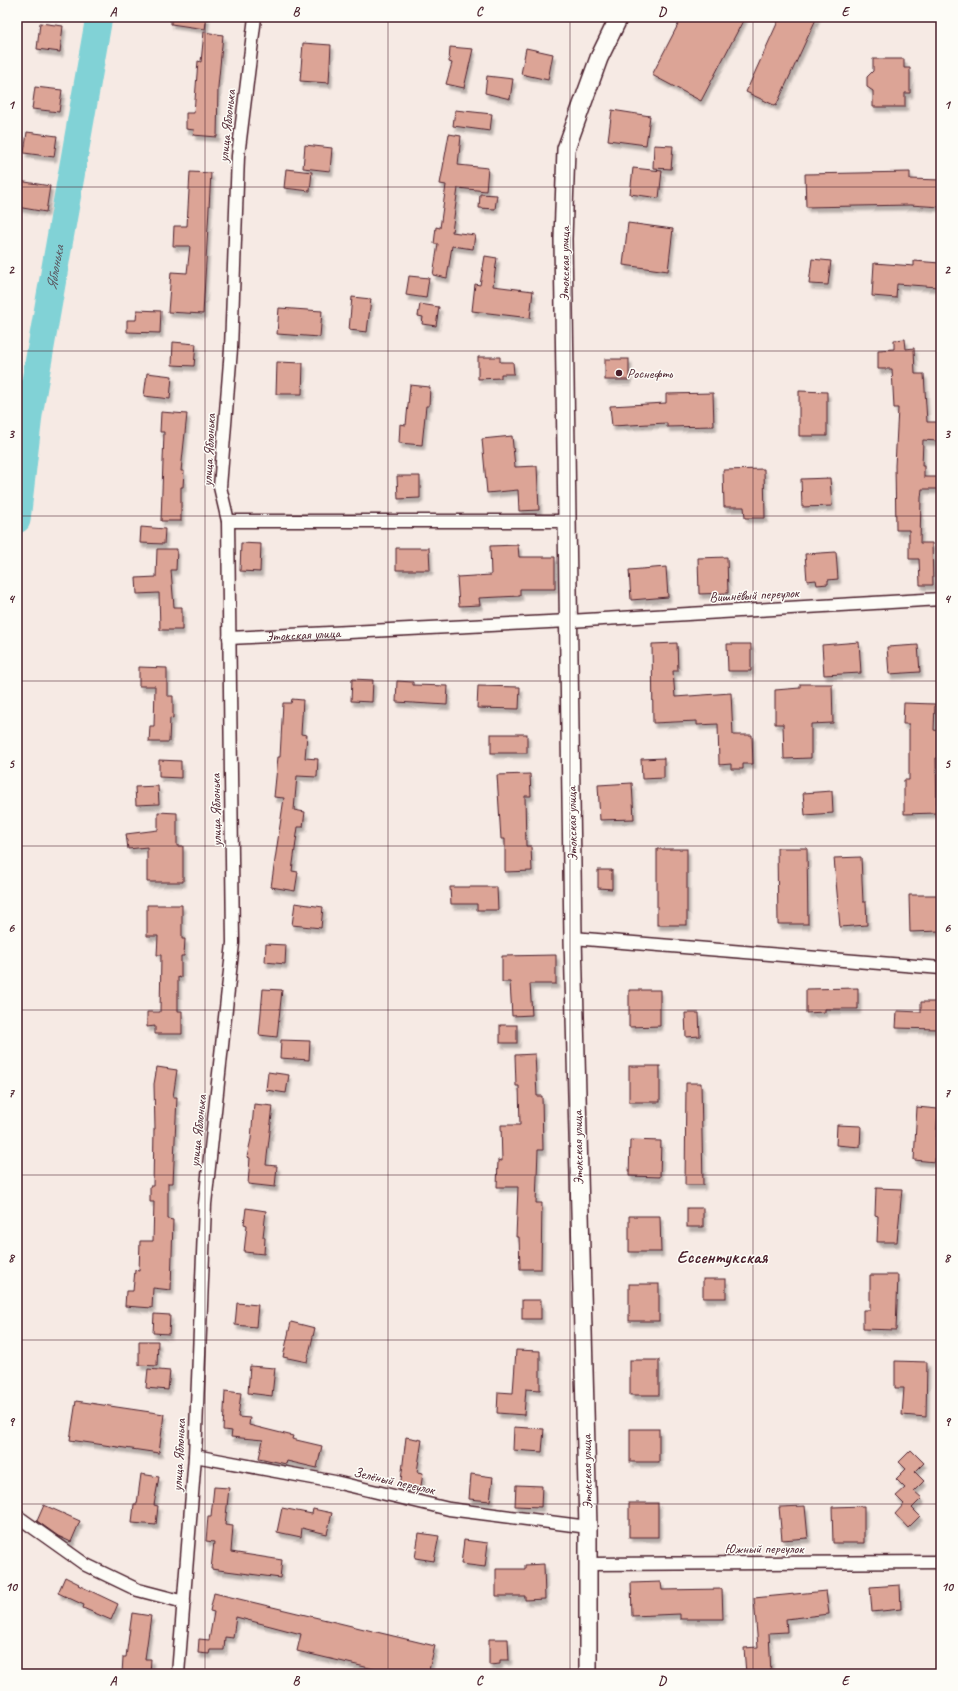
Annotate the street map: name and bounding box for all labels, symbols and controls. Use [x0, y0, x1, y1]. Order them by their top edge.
text: A [110, 4, 118, 20]
text: B [293, 4, 301, 20]
text: C [476, 4, 484, 20]
text: D [658, 4, 667, 20]
text: E [842, 4, 851, 20]
street label: улица Яблонька [215, 88, 239, 164]
text: 1 [8, 97, 16, 113]
text: 1 [944, 97, 952, 113]
street label: Этокская улица [556, 225, 573, 301]
water label: Яблонька [42, 242, 68, 292]
text: 2 [8, 262, 15, 278]
text: 2 [944, 262, 951, 278]
place label: Роснефть [627, 365, 674, 382]
marker: Роснефть [614, 368, 624, 378]
street label: улица Яблонька [199, 412, 219, 488]
text: 3 [8, 426, 15, 442]
text: 3 [944, 426, 951, 442]
street label: Вишнёвый переулок [709, 584, 801, 606]
text: 4 [8, 591, 16, 607]
text: 4 [944, 591, 952, 607]
street label: Этокская улица [265, 624, 342, 645]
text: 5 [8, 756, 15, 772]
text: 5 [944, 756, 951, 772]
street label: улица Яблонька [207, 772, 225, 847]
street label: Этокская улица [563, 785, 581, 862]
text: 6 [8, 920, 15, 936]
text: 6 [944, 920, 951, 936]
text: 7 [8, 1085, 15, 1101]
text: 7 [944, 1085, 951, 1101]
street label: улица Яблонька [186, 1093, 210, 1169]
street label: Этокская улица [569, 1109, 587, 1186]
district label: Ессентукская [677, 1246, 769, 1268]
text: 8 [8, 1250, 16, 1266]
text: 8 [944, 1250, 952, 1266]
text: 9 [8, 1414, 15, 1430]
text: 9 [944, 1414, 951, 1430]
street label: улица Яблонька [169, 1417, 189, 1493]
street label: Этокская улица [578, 1433, 596, 1510]
street label: Зелёный переулок [352, 1463, 438, 1499]
street label: Южный переулок [725, 1540, 805, 1557]
text: 10 [5, 1579, 18, 1595]
text: 10 [941, 1579, 954, 1595]
text: A [110, 1673, 118, 1689]
text: B [293, 1673, 301, 1689]
text: C [476, 1673, 484, 1689]
text: D [658, 1673, 667, 1689]
text: E [842, 1673, 851, 1689]

